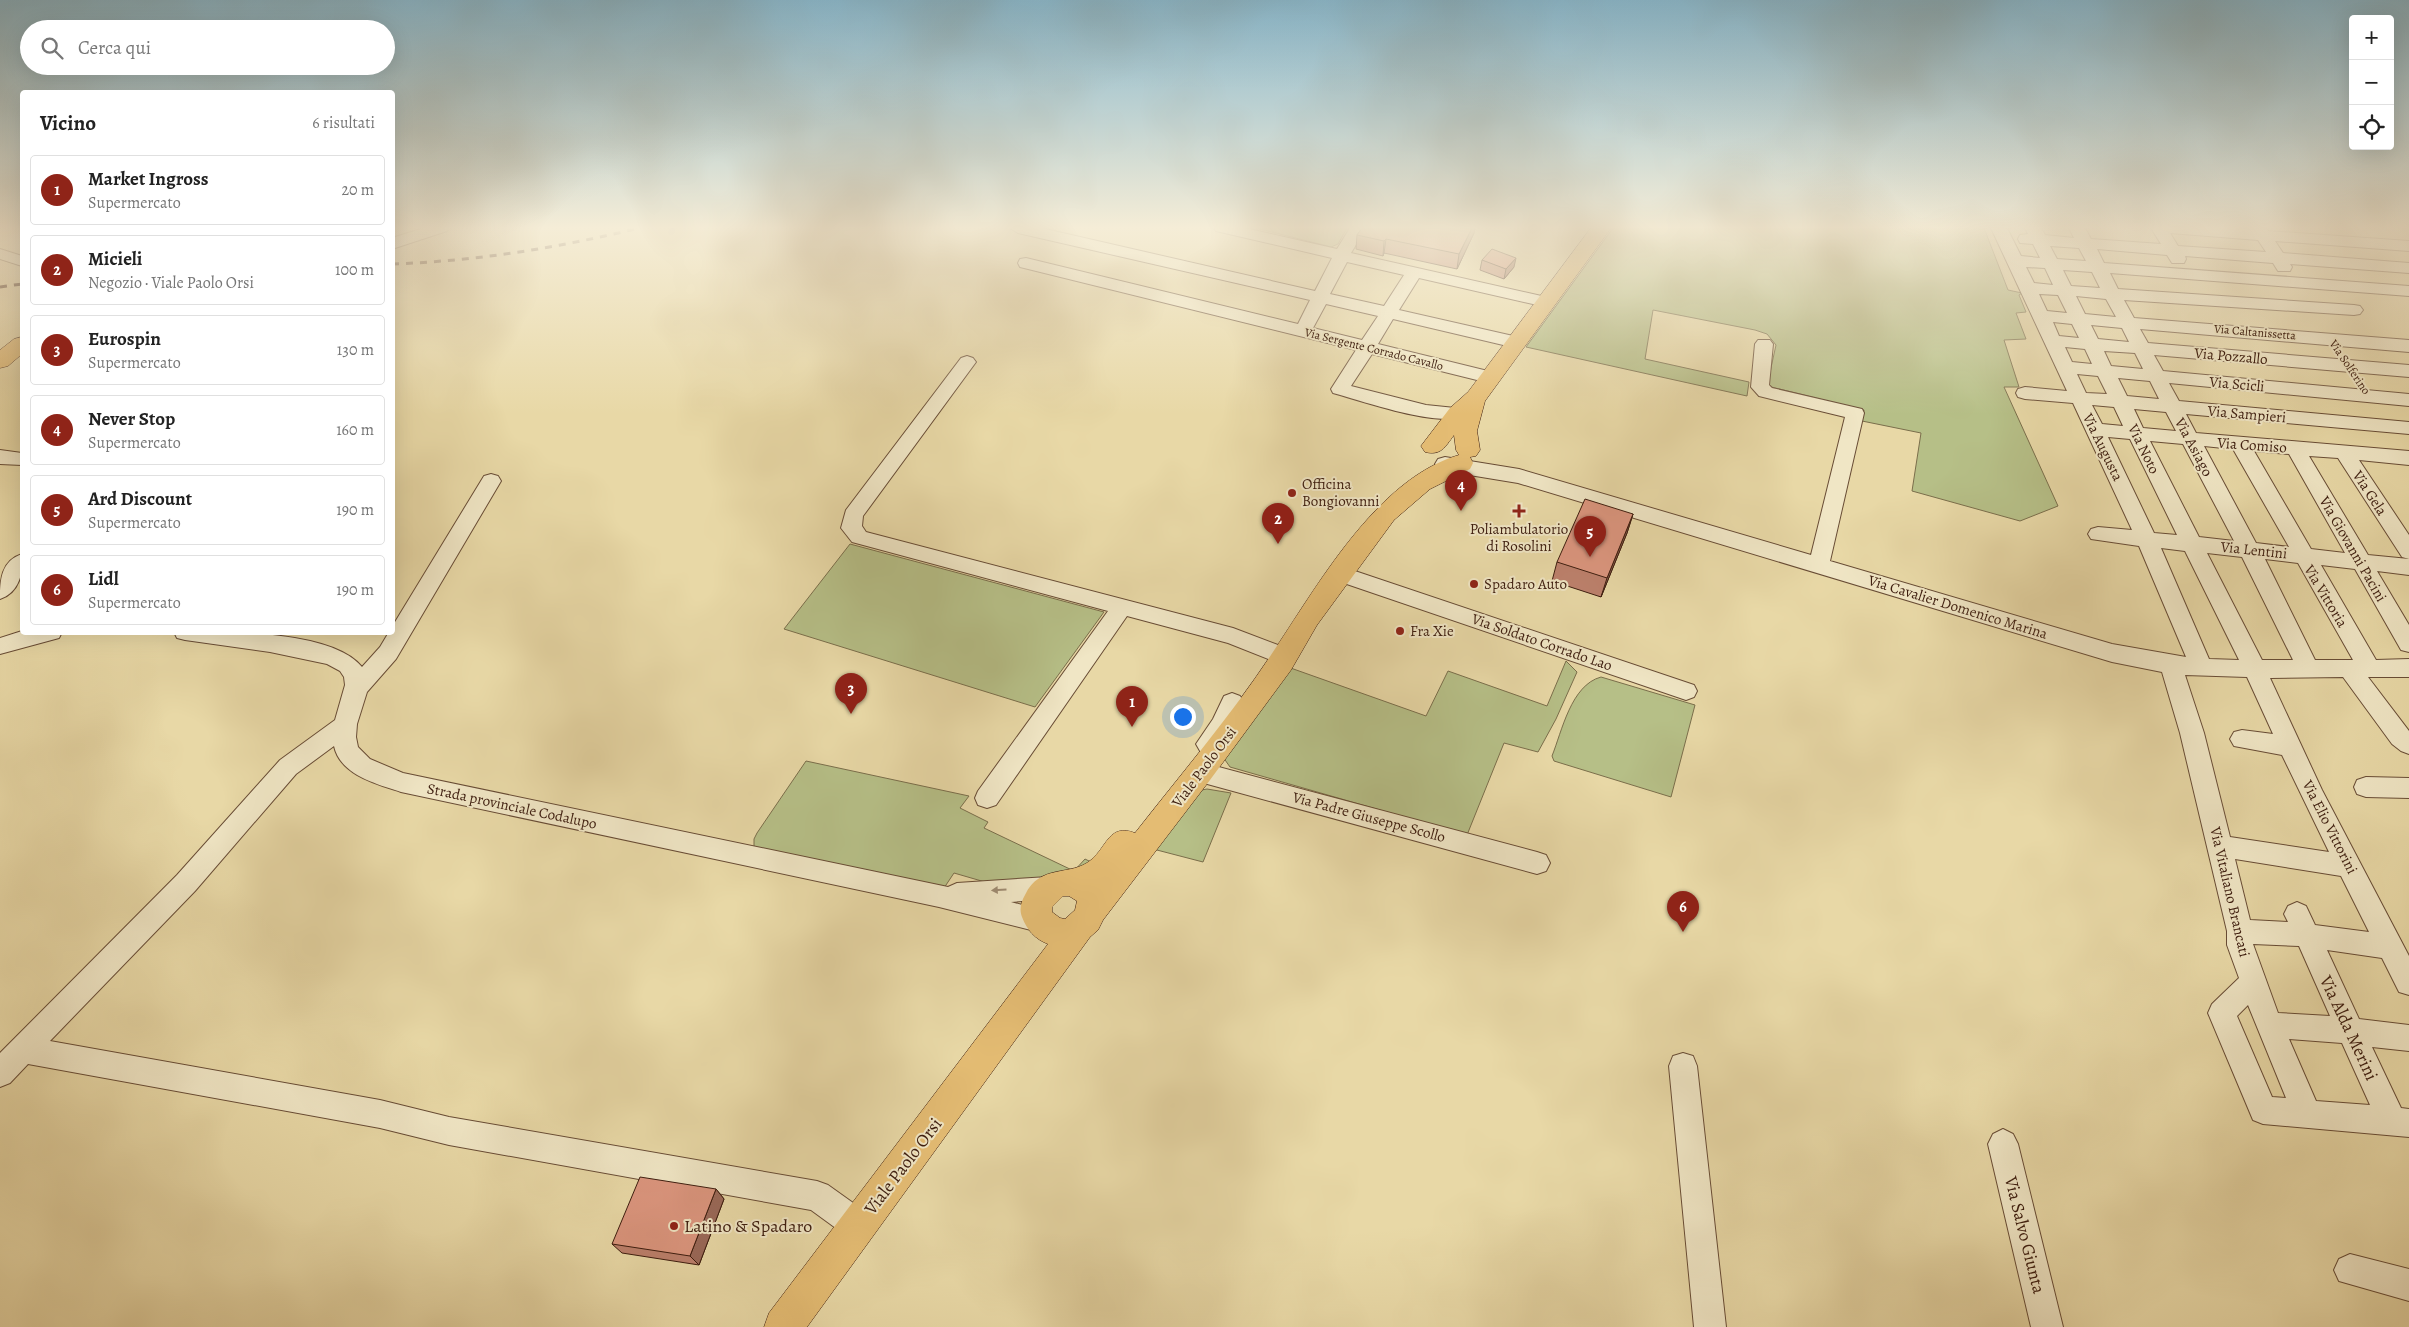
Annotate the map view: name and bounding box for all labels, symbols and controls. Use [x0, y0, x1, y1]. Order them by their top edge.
map controls [2349, 15, 2394, 150]
button: + [2349, 15, 2394, 60]
search box [20, 20, 395, 75]
icon: search [38, 34, 66, 62]
text: Cerca qui [78, 35, 151, 61]
button: − [2349, 60, 2394, 105]
button: locate [2349, 105, 2394, 150]
text: Vicino [40, 109, 96, 137]
text: 6 risultati [312, 112, 375, 134]
text: Market Ingross [88, 166, 209, 192]
text: 1 [54, 179, 60, 201]
text: 20 m [341, 179, 374, 201]
text: Supermercato [88, 192, 181, 214]
text: Micieli [88, 246, 142, 272]
text: 2 [53, 259, 61, 281]
text: 100 m [335, 259, 374, 281]
text: Negozio · Viale Paolo Orsi [88, 272, 254, 294]
street label: Via Caltanissetta [2212, 320, 2297, 344]
street label: Via Sergente Corrado Cavallo [1302, 324, 1445, 374]
text: Eurospin [88, 326, 161, 352]
street label: Via Solferino [2325, 336, 2374, 398]
text: 3 [54, 339, 60, 361]
text: 130 m [337, 339, 374, 361]
street label: Via Pozzallo [2193, 343, 2268, 369]
text: Supermercato [88, 352, 181, 374]
street label: Via Scicli [2208, 372, 2265, 396]
street label: Via Sampieri [2206, 401, 2287, 427]
text: Never Stop [88, 406, 175, 432]
street label: Via Augusta [2078, 409, 2128, 484]
street label: Via Asiago [2170, 413, 2218, 480]
text: 4 [53, 419, 61, 441]
text: 160 m [336, 419, 374, 441]
street label: Via Noto [2123, 420, 2165, 477]
text: Supermercato [88, 432, 181, 454]
street label: Via Comiso [2216, 433, 2287, 457]
street label: Via Gela [2347, 466, 2392, 519]
pin: 4 [1445, 470, 1477, 511]
place label: Officina Bongiovanni [1302, 474, 1380, 511]
text: Ard Discount [88, 486, 192, 512]
marker: Officina Bongiovanni [1286, 487, 1298, 499]
street label: Via Giovanni Pacini [2314, 492, 2391, 606]
text: 5 [54, 499, 60, 521]
text: 190 m [336, 499, 374, 521]
pin: 2 [1262, 503, 1294, 544]
marker: Poliambulatorio di Rosolini [1512, 504, 1526, 518]
text: Supermercato [88, 512, 181, 534]
pin: 5 [1574, 516, 1606, 557]
place label: Poliambulatorio di Rosolini [1470, 519, 1568, 556]
street label: Via Lentini [2219, 536, 2288, 563]
street label: Via Vittoria [2299, 560, 2353, 631]
text: Lidl [88, 566, 119, 592]
street label: Via Cavalier Domenico Marina [1865, 570, 2050, 644]
place label: Spadaro Auto [1484, 574, 1567, 594]
marker: Spadaro Auto [1468, 578, 1480, 590]
text: 6 [53, 579, 61, 601]
text: 190 m [336, 579, 374, 601]
text: Supermercato [88, 592, 181, 614]
street label: Via Soldato Corrado Lao [1468, 608, 1615, 675]
place label: Fra Xie [1410, 621, 1454, 641]
marker: Fra Xie [1394, 625, 1406, 637]
pin: 3 [835, 673, 867, 714]
pin: 1 [1116, 686, 1148, 727]
your location [1170, 704, 1196, 730]
street label: Viale Paolo Orsi [1167, 723, 1241, 812]
street label: Via Elio Vittorini [2297, 776, 2362, 877]
street label: Strada provinciale Codalupo [425, 778, 599, 834]
street label: Via Padre Giuseppe Scollo [1289, 787, 1448, 847]
street label: Via Vitaliano Brancati [2205, 824, 2255, 959]
one-way arrow [991, 887, 1007, 895]
pin: 6 [1667, 891, 1699, 932]
street label: Via Alda Merini [2314, 971, 2384, 1084]
street label: Viale Paolo Orsi [858, 1113, 947, 1220]
street label: Via Salvo Giunta [1999, 1173, 2051, 1297]
place label: Latino & Spadaro [684, 1214, 812, 1238]
marker: Latino & Spadaro [668, 1220, 680, 1232]

